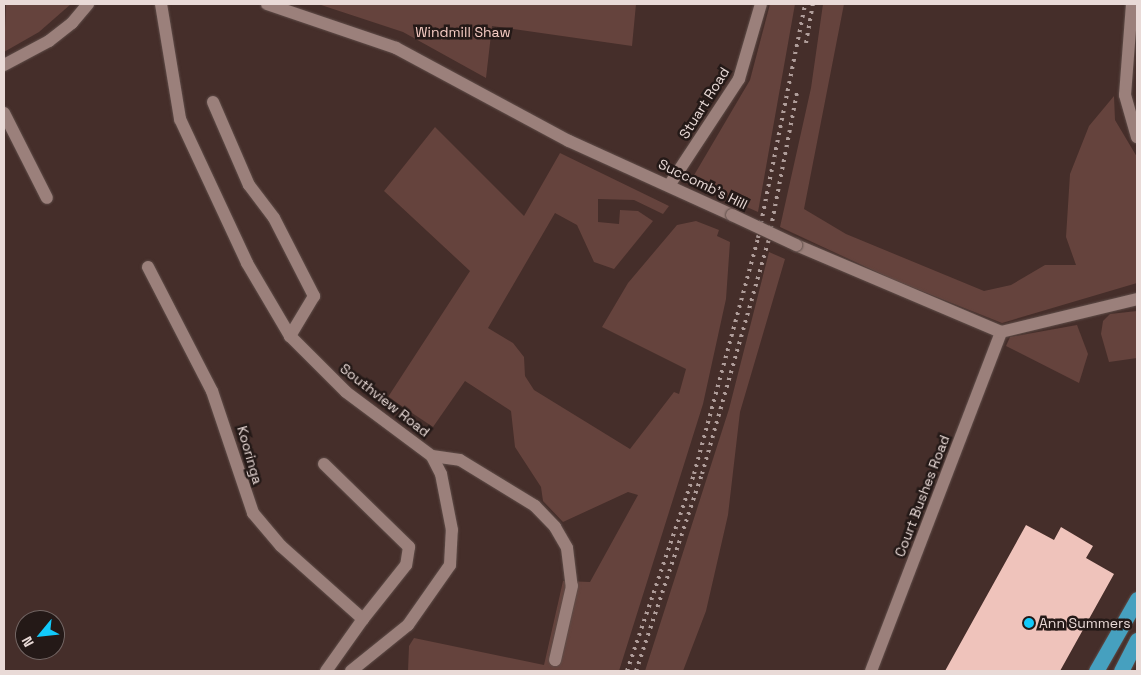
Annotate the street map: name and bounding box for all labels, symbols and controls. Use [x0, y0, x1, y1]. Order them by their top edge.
park label: Windmill Shaw [415, 24, 511, 40]
street label: Stuart Road [675, 64, 733, 142]
street label: Succomb's Hill [656, 155, 750, 213]
street label: Southview Road [337, 360, 433, 440]
street label: Kooringa [234, 424, 266, 486]
street label: Court Bushes Road [891, 433, 953, 559]
north arrow [15, 610, 65, 660]
place label: Ann Summers [1039, 615, 1131, 631]
marker: Ann Summers [1023, 617, 1035, 629]
text: N [17, 633, 38, 650]

